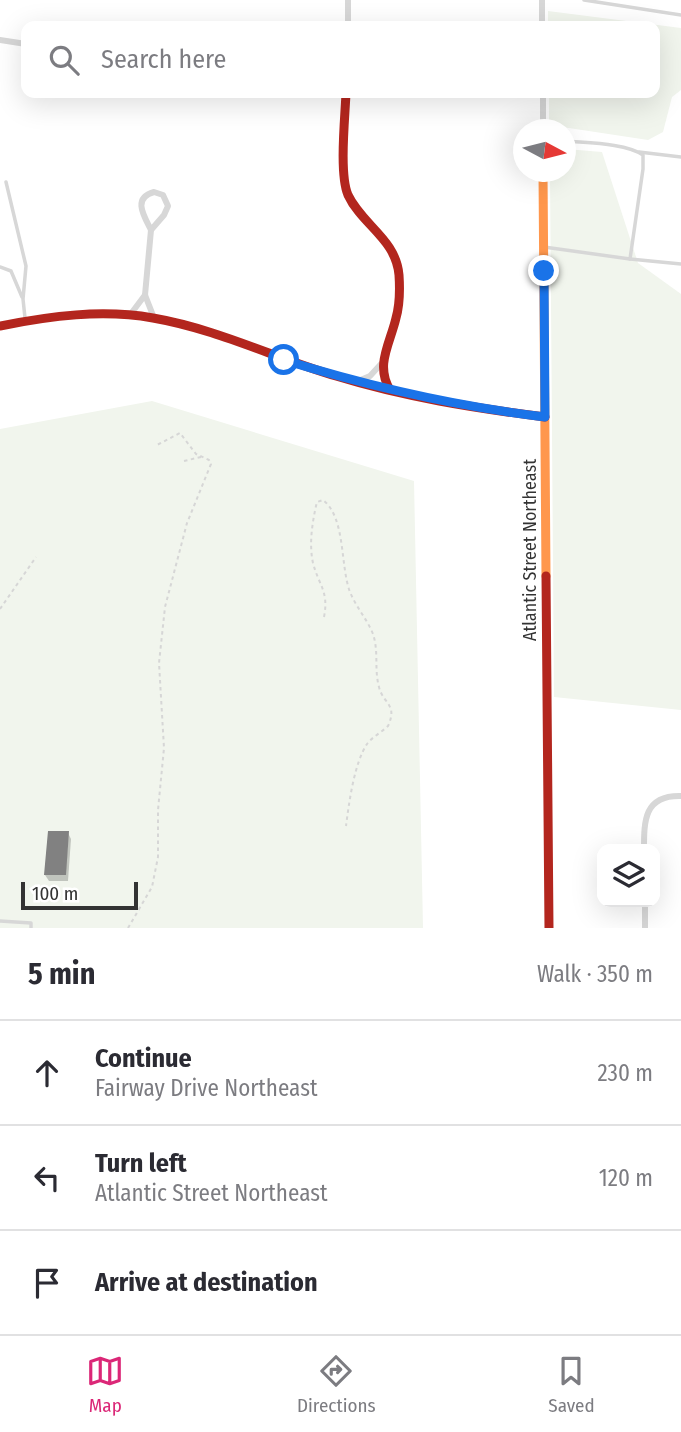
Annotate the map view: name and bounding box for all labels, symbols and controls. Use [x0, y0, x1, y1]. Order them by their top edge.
search box [21, 21, 660, 98]
icon: search [45, 41, 83, 79]
text: Search here [101, 44, 226, 75]
north arrow [513, 119, 576, 182]
route end [528, 255, 559, 286]
route start [268, 344, 299, 375]
street label: Atlantic Street Northeast [519, 459, 541, 641]
map controls [597, 844, 660, 907]
button: layers [597, 844, 660, 907]
scale bar [21, 879, 138, 911]
text: 100 m [32, 882, 78, 905]
text: 5 min [28, 956, 95, 992]
text: Walk · 350 m [537, 960, 653, 988]
text: Continue [95, 1043, 192, 1074]
icon: ahead [28, 1054, 66, 1092]
text: 230 m [597, 1059, 653, 1087]
text: Fairway Drive Northeast [95, 1074, 318, 1102]
text: Turn left [95, 1148, 187, 1179]
icon: left [28, 1159, 66, 1197]
text: 120 m [599, 1164, 653, 1192]
text: Atlantic Street Northeast [95, 1179, 328, 1207]
icon: arrive [28, 1264, 66, 1302]
text: Arrive at destination [95, 1267, 318, 1298]
tab: Map [86, 1352, 124, 1417]
tab: Directions [297, 1352, 376, 1417]
tab: Saved [548, 1352, 595, 1417]

